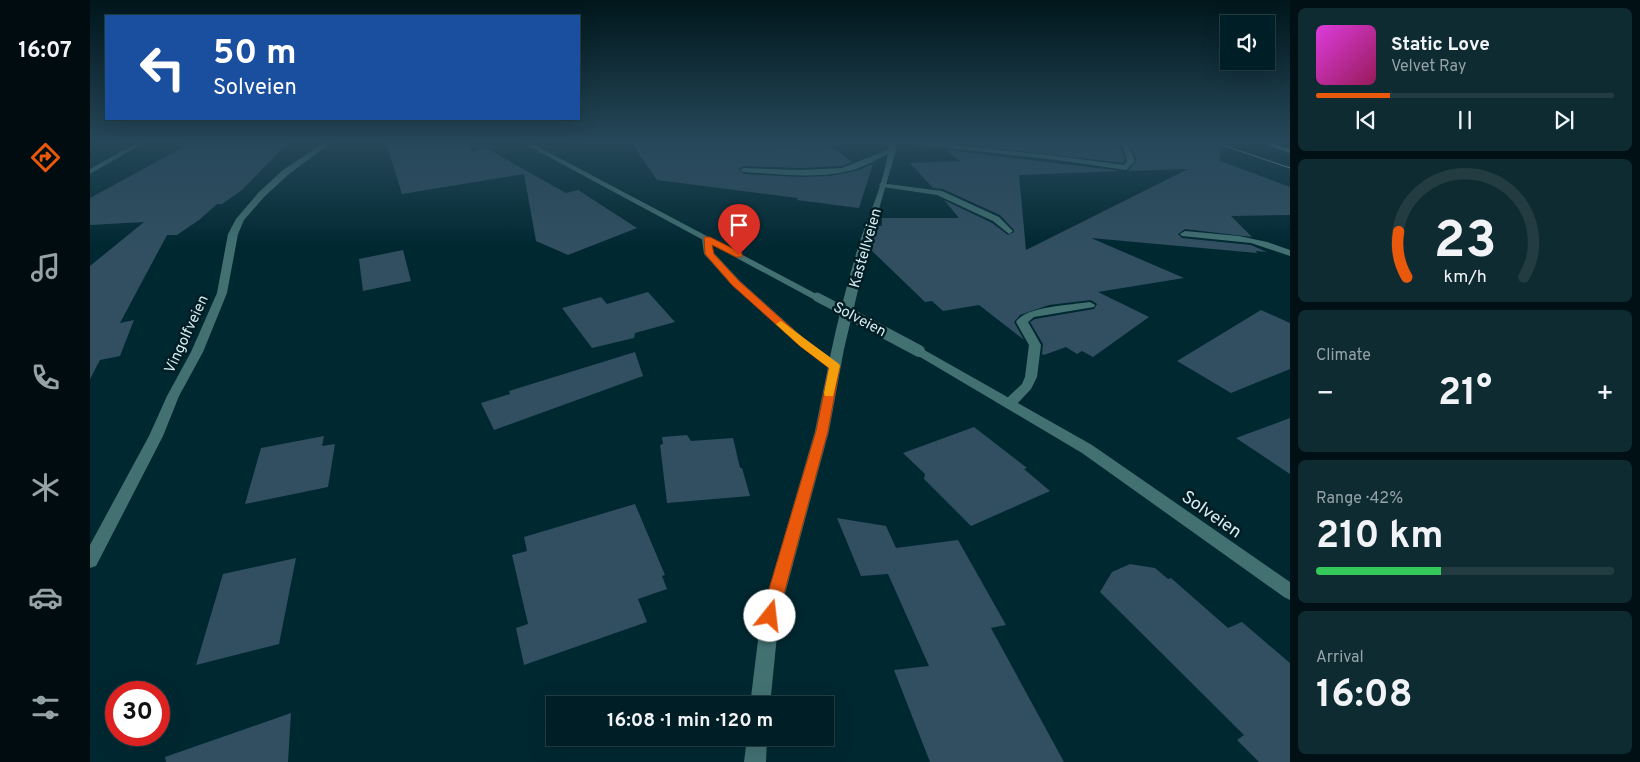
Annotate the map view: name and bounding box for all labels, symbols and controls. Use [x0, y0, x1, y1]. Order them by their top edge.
map controls [1220, 15, 1275, 70]
button: sound [1220, 15, 1275, 70]
text: 50 m [213, 32, 297, 76]
text: Static Love [1391, 33, 1490, 57]
icon: left [130, 35, 195, 100]
text: 16:07 [18, 38, 72, 65]
text: Velvet Ray [1391, 57, 1466, 77]
text: Solveien [213, 75, 297, 102]
icon: previous [1352, 106, 1380, 134]
icon: pause [1451, 106, 1479, 134]
icon: next [1550, 106, 1578, 134]
icon: directions [28, 140, 63, 175]
pin [718, 204, 760, 255]
street label: Kastellveien [846, 206, 887, 290]
text: 23 [1434, 210, 1496, 276]
icon: arrive [725, 211, 753, 239]
icon: music [28, 250, 63, 285]
text: km/h [1443, 266, 1487, 289]
street label: Vingolfveien [161, 292, 214, 377]
street label: Solveien [830, 299, 889, 342]
text: Climate [1316, 346, 1371, 366]
icon: phone [28, 360, 63, 395]
text: 21° [1438, 370, 1492, 419]
text: − [1316, 377, 1334, 413]
text: + [1596, 377, 1614, 413]
icon: climate [28, 470, 63, 505]
street label: Solveien [1176, 486, 1246, 544]
text: Range · 42% [1316, 489, 1403, 509]
text: 210 km [1316, 513, 1444, 562]
icon: car [28, 580, 63, 615]
position arrow [743, 589, 795, 641]
text: Arrival [1316, 648, 1364, 668]
text: 16:08 [1316, 672, 1413, 721]
speed limit sign: 30 [105, 681, 170, 746]
icon: filters [28, 690, 63, 725]
text: 16:08 · 1 min · 120 m [607, 709, 773, 733]

